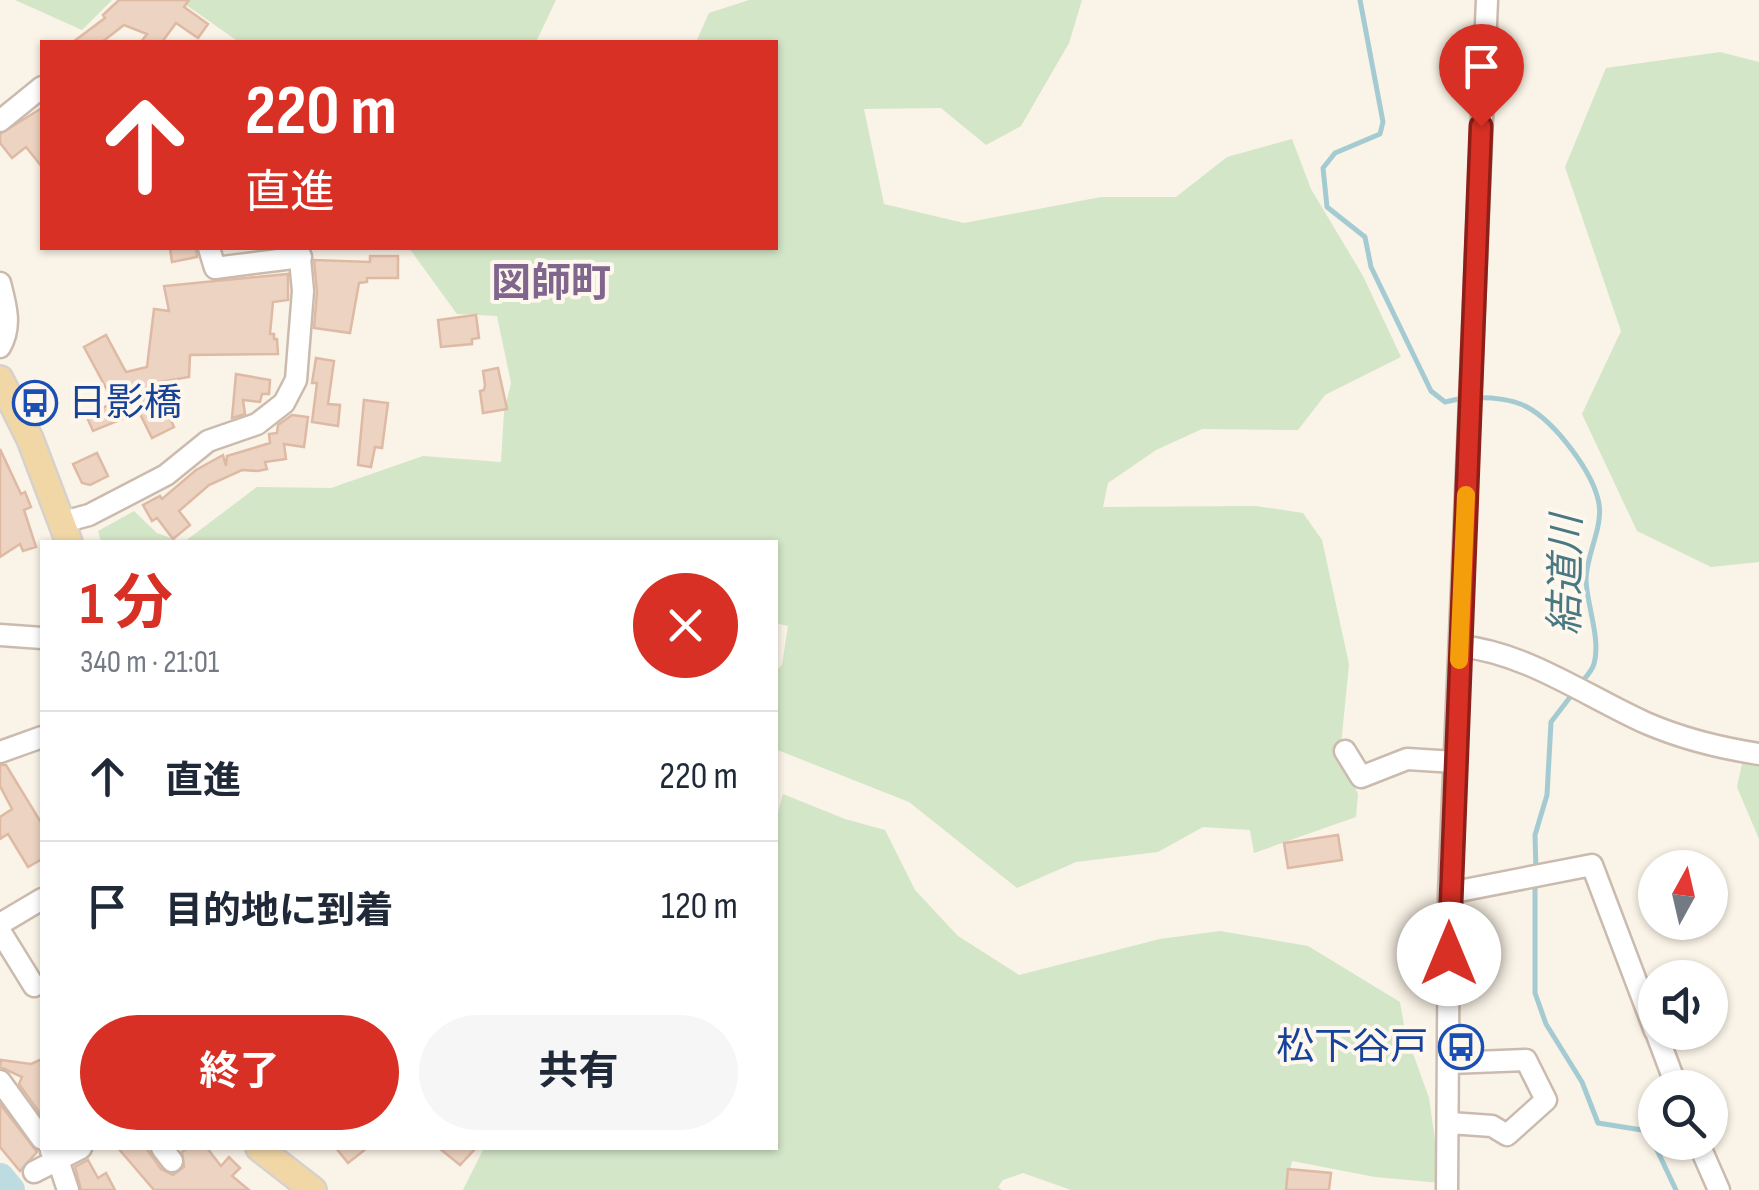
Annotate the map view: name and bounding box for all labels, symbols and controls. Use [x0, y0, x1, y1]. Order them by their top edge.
pin [1439, 24, 1524, 127]
icon: arrive [1454, 39, 1509, 94]
text: 220 m [245, 70, 397, 154]
icon: ahead [80, 80, 210, 210]
text: 直進 [245, 166, 335, 221]
district label: 図師町 [491, 260, 611, 308]
bus stop icon: 日影橋 [12, 380, 58, 426]
place label: 日影橋 [68, 381, 182, 426]
water label: 結道川 [1542, 511, 1592, 635]
text: 1 分 [80, 569, 173, 641]
button: close [633, 573, 738, 678]
text: 340 m · 21:01 [80, 643, 219, 682]
icon: ahead [80, 749, 135, 804]
text: 220 m [659, 754, 738, 799]
text: 直進 [165, 759, 241, 804]
north arrow [1638, 850, 1728, 940]
map controls [1638, 850, 1728, 1160]
icon: arrive [80, 879, 135, 934]
text: 120 m [661, 884, 738, 929]
text: 目的地に到着 [165, 889, 393, 934]
position arrow [1397, 902, 1501, 1006]
button: sound [1638, 960, 1728, 1050]
button: 終了 [80, 1015, 399, 1130]
button: 共有 [419, 1015, 738, 1130]
bus stop icon: 松下谷戸 [1438, 1024, 1484, 1070]
place label: 松下谷戸 [1276, 1025, 1428, 1070]
button: search [1638, 1070, 1728, 1160]

